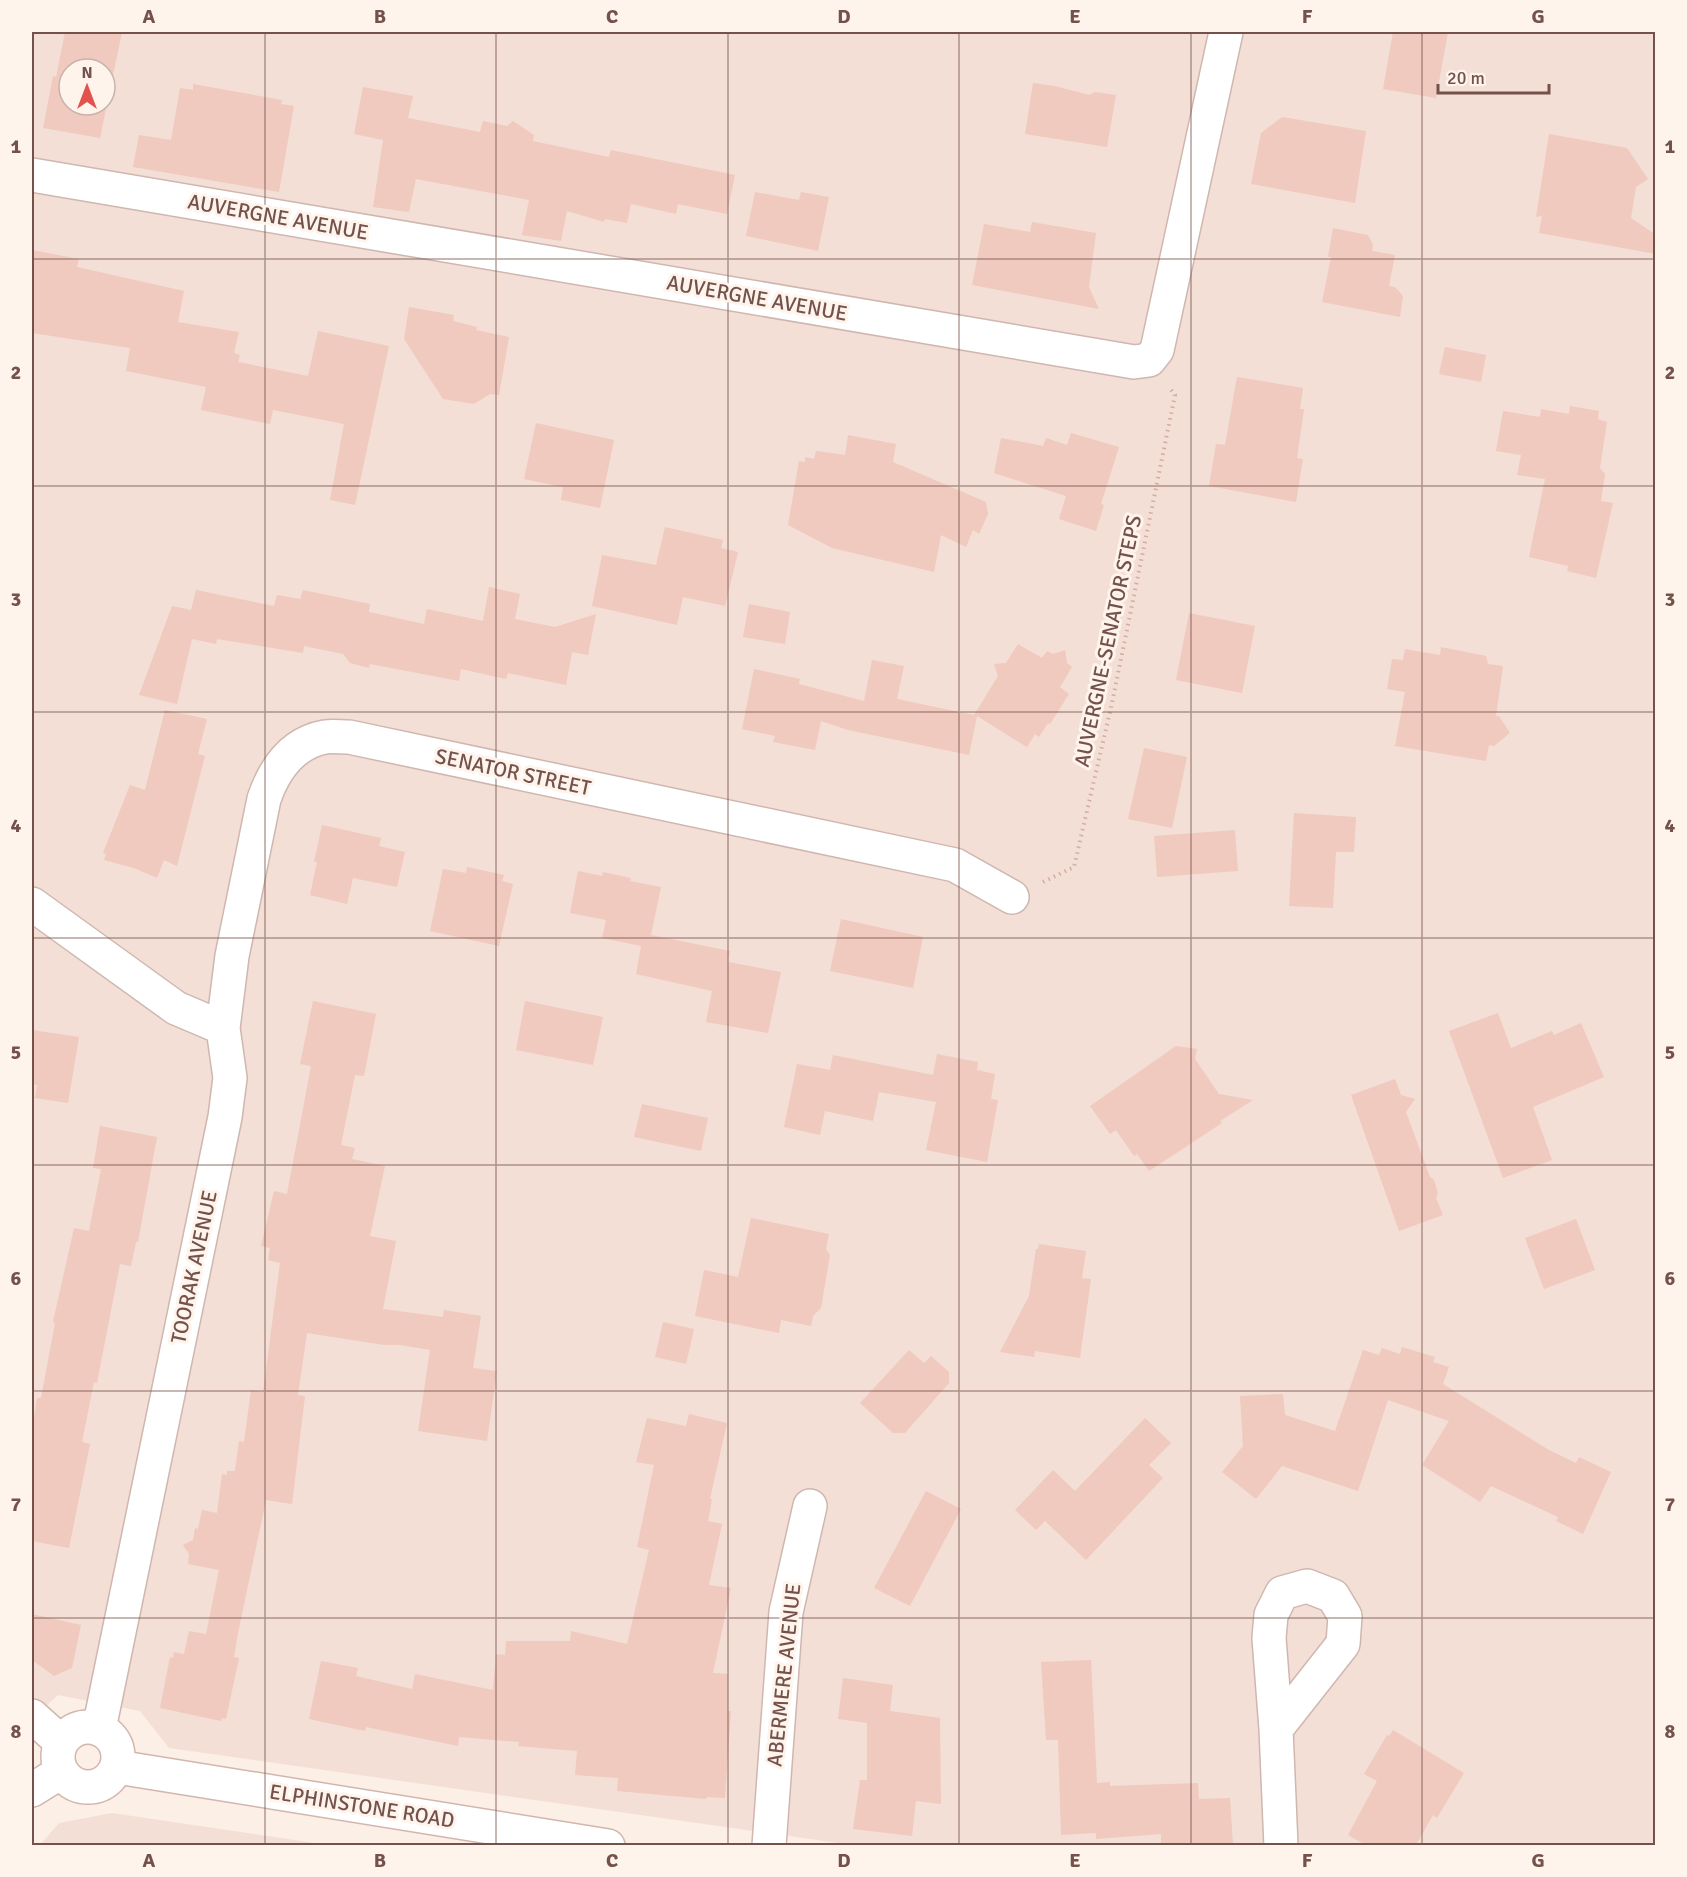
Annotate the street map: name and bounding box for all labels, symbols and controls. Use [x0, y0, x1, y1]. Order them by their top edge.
text: A [143, 4, 156, 29]
text: B [374, 4, 386, 29]
text: C [606, 4, 618, 29]
text: D [837, 4, 851, 29]
text: E [1069, 4, 1081, 29]
text: F [1302, 4, 1313, 29]
text: G [1531, 4, 1545, 29]
north arrow [57, 57, 117, 117]
scale bar [1438, 57, 1549, 95]
text: N [81, 63, 93, 83]
text: 20 m [1447, 67, 1485, 89]
text: 1 [11, 134, 22, 159]
text: 1 [1665, 134, 1676, 159]
street label: AUVERGNE AVENUE [186, 188, 370, 246]
street label: AUVERGNE AVENUE [665, 269, 849, 327]
text: 2 [11, 360, 21, 385]
text: 2 [1665, 360, 1675, 385]
street label: AUVERGNE-SENATOR STEPS [1069, 513, 1147, 769]
text: 3 [11, 587, 21, 612]
text: 3 [1665, 587, 1675, 612]
street label: SENATOR STREET [433, 743, 594, 801]
text: 4 [11, 813, 22, 838]
text: 4 [1665, 813, 1676, 838]
text: 5 [11, 1040, 21, 1065]
text: 5 [1665, 1040, 1675, 1065]
street label: TOORAK AVENUE [165, 1188, 223, 1346]
text: 6 [11, 1266, 22, 1291]
text: 6 [1665, 1266, 1676, 1291]
text: 7 [11, 1492, 22, 1517]
text: 7 [1665, 1492, 1676, 1517]
street label: ABERMERE AVENUE [761, 1582, 807, 1768]
text: 8 [11, 1719, 22, 1744]
text: 8 [1665, 1719, 1676, 1744]
street label: ELPHINSTONE ROAD [268, 1779, 456, 1833]
text: A [143, 1848, 156, 1873]
text: B [374, 1848, 386, 1873]
text: C [606, 1848, 618, 1873]
text: D [837, 1848, 851, 1873]
text: E [1069, 1848, 1081, 1873]
text: F [1302, 1848, 1313, 1873]
text: G [1531, 1848, 1545, 1873]

